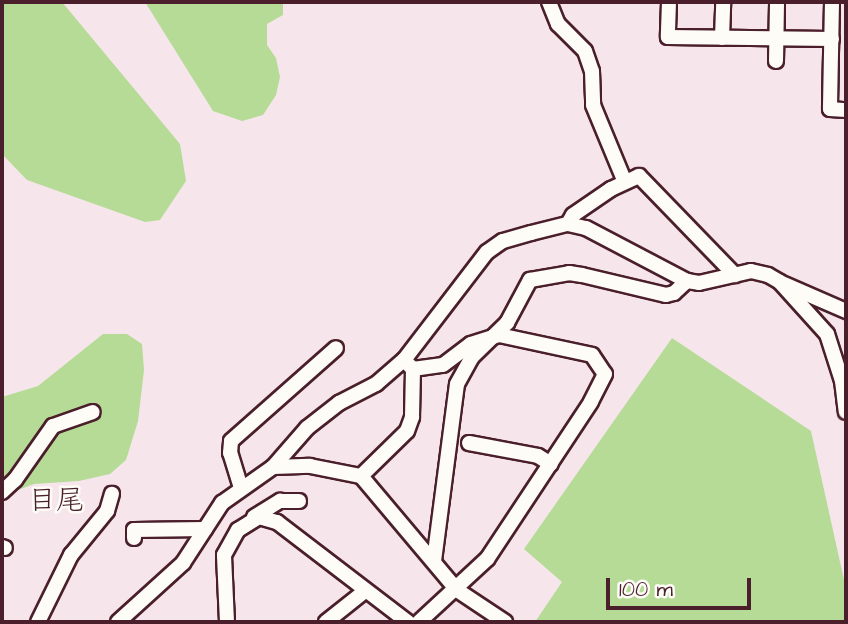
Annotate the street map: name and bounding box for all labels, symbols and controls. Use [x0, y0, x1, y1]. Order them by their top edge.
district label: 目尾 [28, 484, 84, 518]
scale bar [610, 564, 755, 608]
text: 100 m [619, 575, 673, 604]

